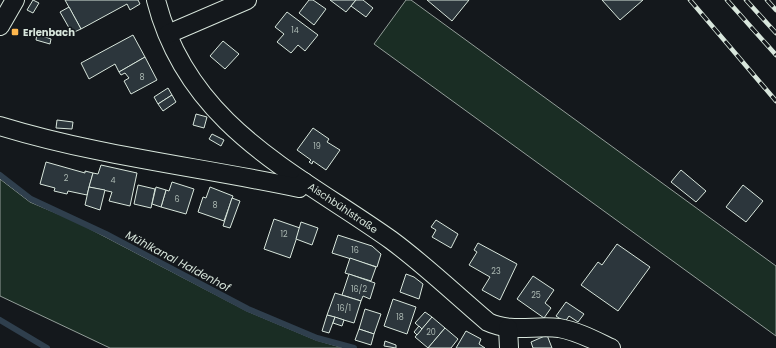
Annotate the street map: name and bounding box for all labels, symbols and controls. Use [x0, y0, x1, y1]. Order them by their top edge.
place label: Erlenbach [23, 25, 75, 40]
house number: 14 [291, 25, 299, 36]
marker: Erlenbach [10, 27, 20, 37]
house number: 8 [139, 72, 145, 83]
house number: 19 [313, 141, 321, 152]
house number: 2 [64, 173, 69, 184]
house number: 4 [110, 175, 116, 186]
street label: Aischbühlstraße [305, 179, 381, 237]
house number: 6 [174, 194, 180, 205]
house number: 8 [212, 200, 218, 211]
water label: Mühlkanal Haldenhof [123, 227, 234, 296]
house number: 12 [280, 229, 288, 240]
house number: 16 [351, 245, 359, 256]
house number: 23 [491, 266, 501, 277]
house number: 16/2 [351, 284, 367, 295]
house number: 25 [531, 290, 541, 301]
house number: 16/1 [337, 303, 351, 314]
house number: 18 [396, 312, 404, 323]
house number: 20 [426, 327, 436, 338]

